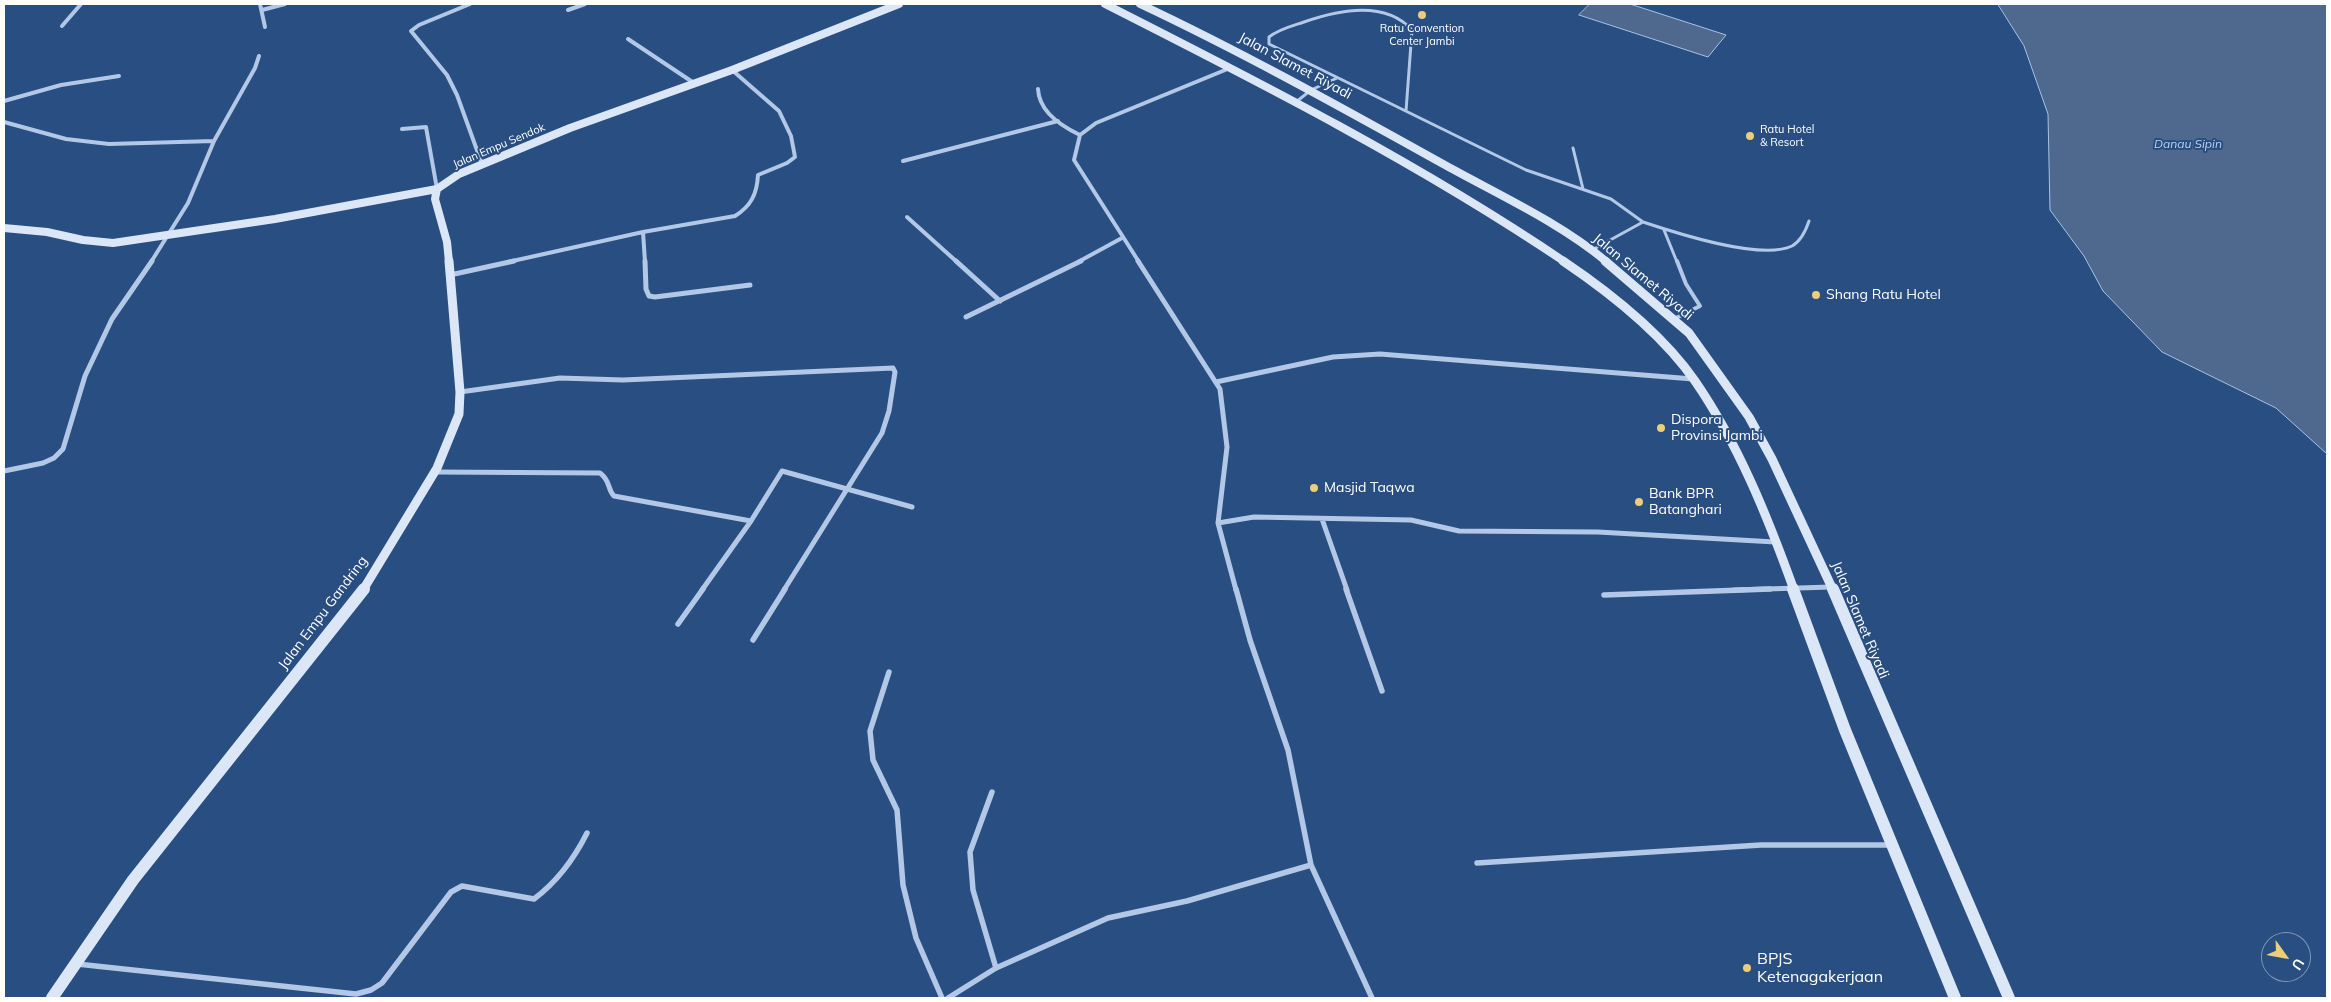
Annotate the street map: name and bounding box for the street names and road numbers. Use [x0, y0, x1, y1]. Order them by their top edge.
street label: Jalan Slamet Riyadi [1235, 29, 1355, 103]
street label: Jalan Empu Sendok [451, 121, 547, 171]
street label: Jalan Slamet Riyadi [1589, 230, 1697, 324]
street label: Jalan Empu Gandring [275, 553, 371, 673]
street label: Jalan Slamet Riyadi [1828, 559, 1892, 681]

